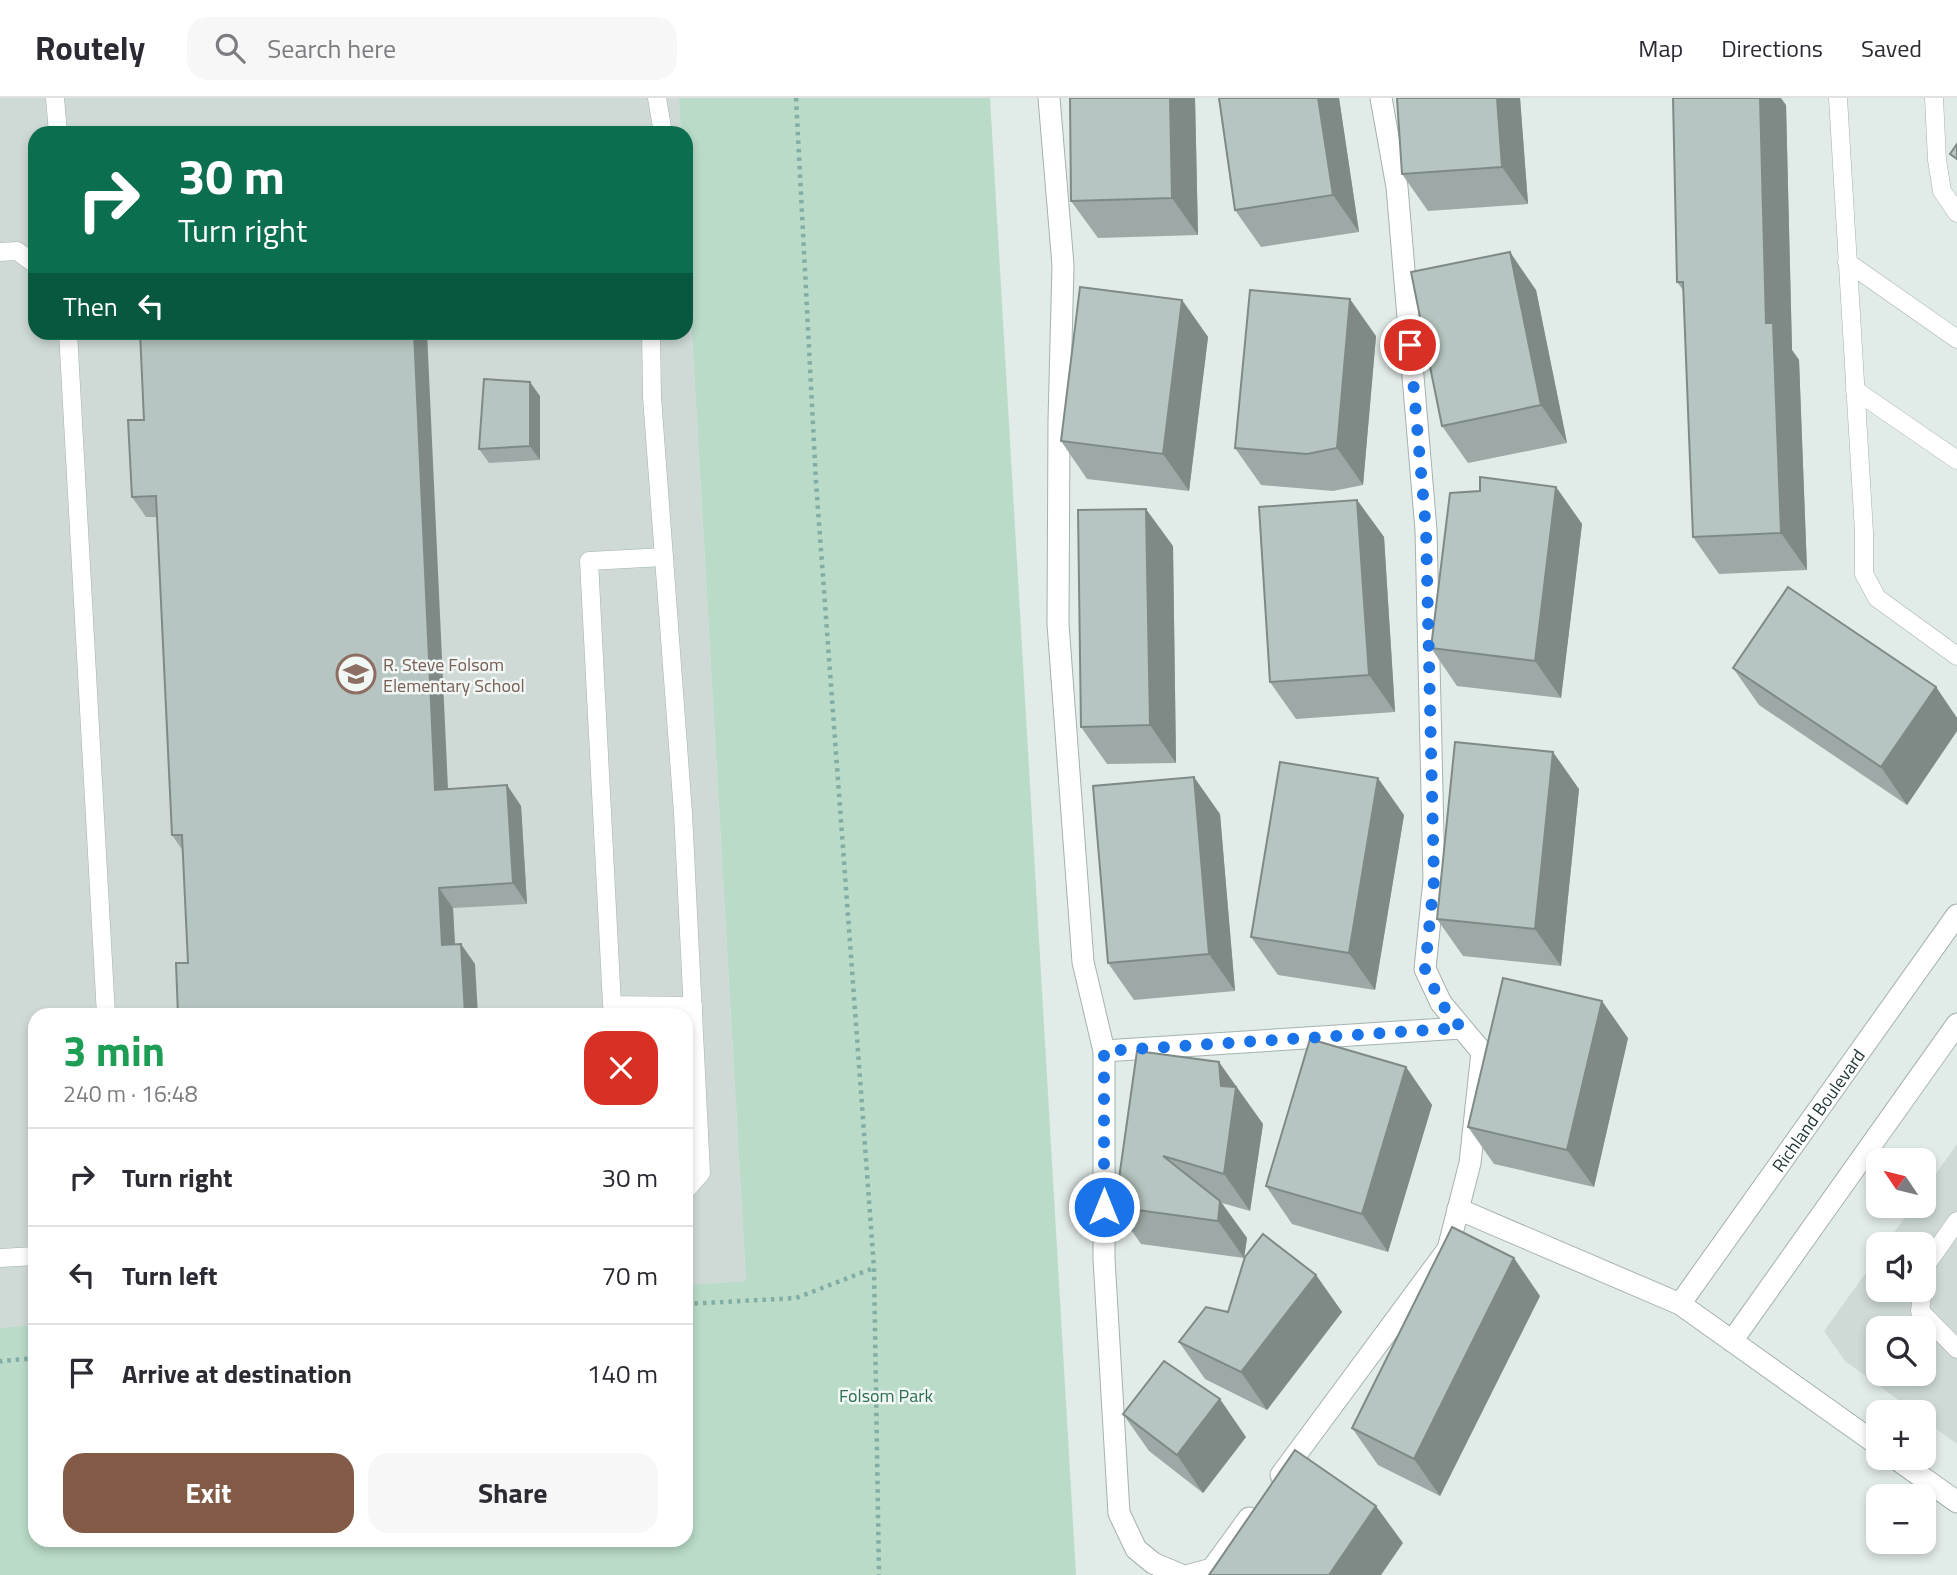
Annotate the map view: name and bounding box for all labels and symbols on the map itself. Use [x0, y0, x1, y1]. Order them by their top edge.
pin [1380, 315, 1440, 375]
place label: R. Steve Folsom Elementary School [383, 651, 525, 699]
school or university icon: R. Steve Folsom Elementary School [335, 653, 377, 695]
street label: Richland Boulevard [1765, 1043, 1871, 1177]
north arrow [1866, 1148, 1936, 1218]
position arrow [1067, 1170, 1141, 1244]
park label: Folsom Park [839, 1382, 933, 1409]

